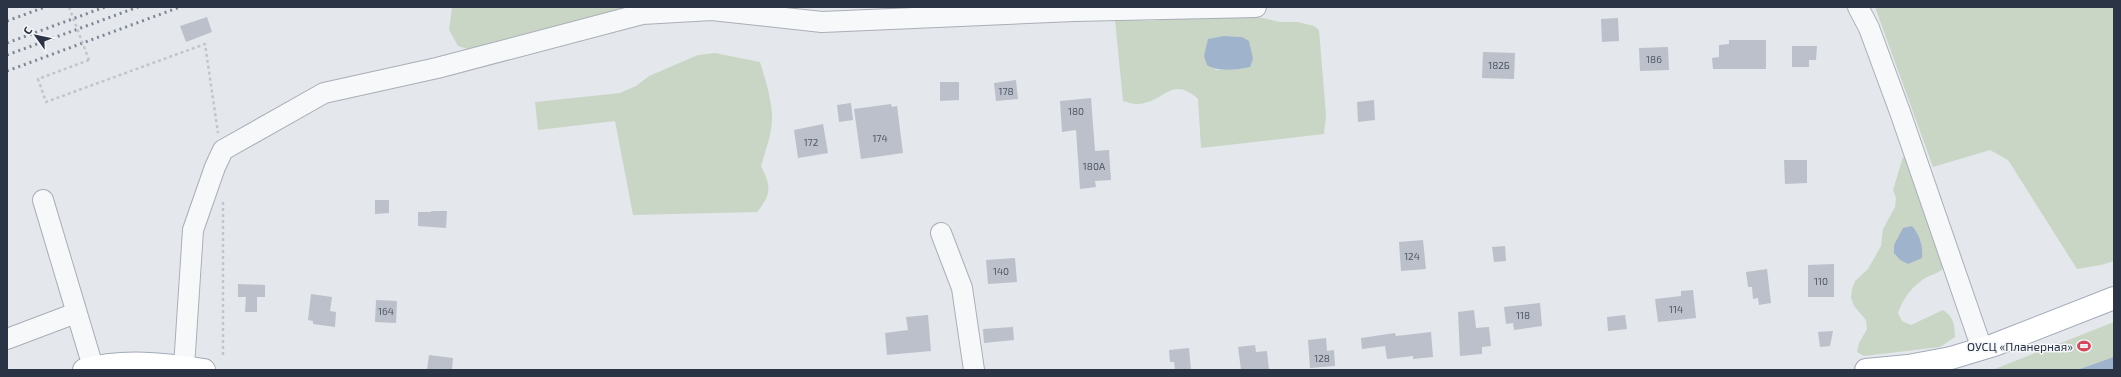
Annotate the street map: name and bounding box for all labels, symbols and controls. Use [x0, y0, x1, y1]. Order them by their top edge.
north arrow [16, 16, 56, 56]
text: С [20, 24, 35, 37]
house number: 186 [1646, 53, 1662, 65]
house number: 182Б [1488, 59, 1510, 71]
house number: 178 [998, 85, 1014, 97]
house number: 180 [1068, 105, 1084, 117]
house number: 174 [872, 132, 888, 144]
house number: 172 [804, 136, 819, 148]
house number: 180А [1083, 160, 1106, 172]
house number: 124 [1404, 250, 1420, 262]
house number: 140 [993, 265, 1009, 277]
house number: 110 [1814, 275, 1828, 287]
house number: 114 [1669, 303, 1683, 315]
house number: 164 [378, 305, 394, 317]
house number: 118 [1516, 309, 1530, 321]
sports icon: ОУСЦ «Планерная» [2076, 338, 2092, 354]
place label: ОУСЦ «Планерная» [1967, 339, 2073, 353]
house number: 128 [1314, 352, 1330, 364]

